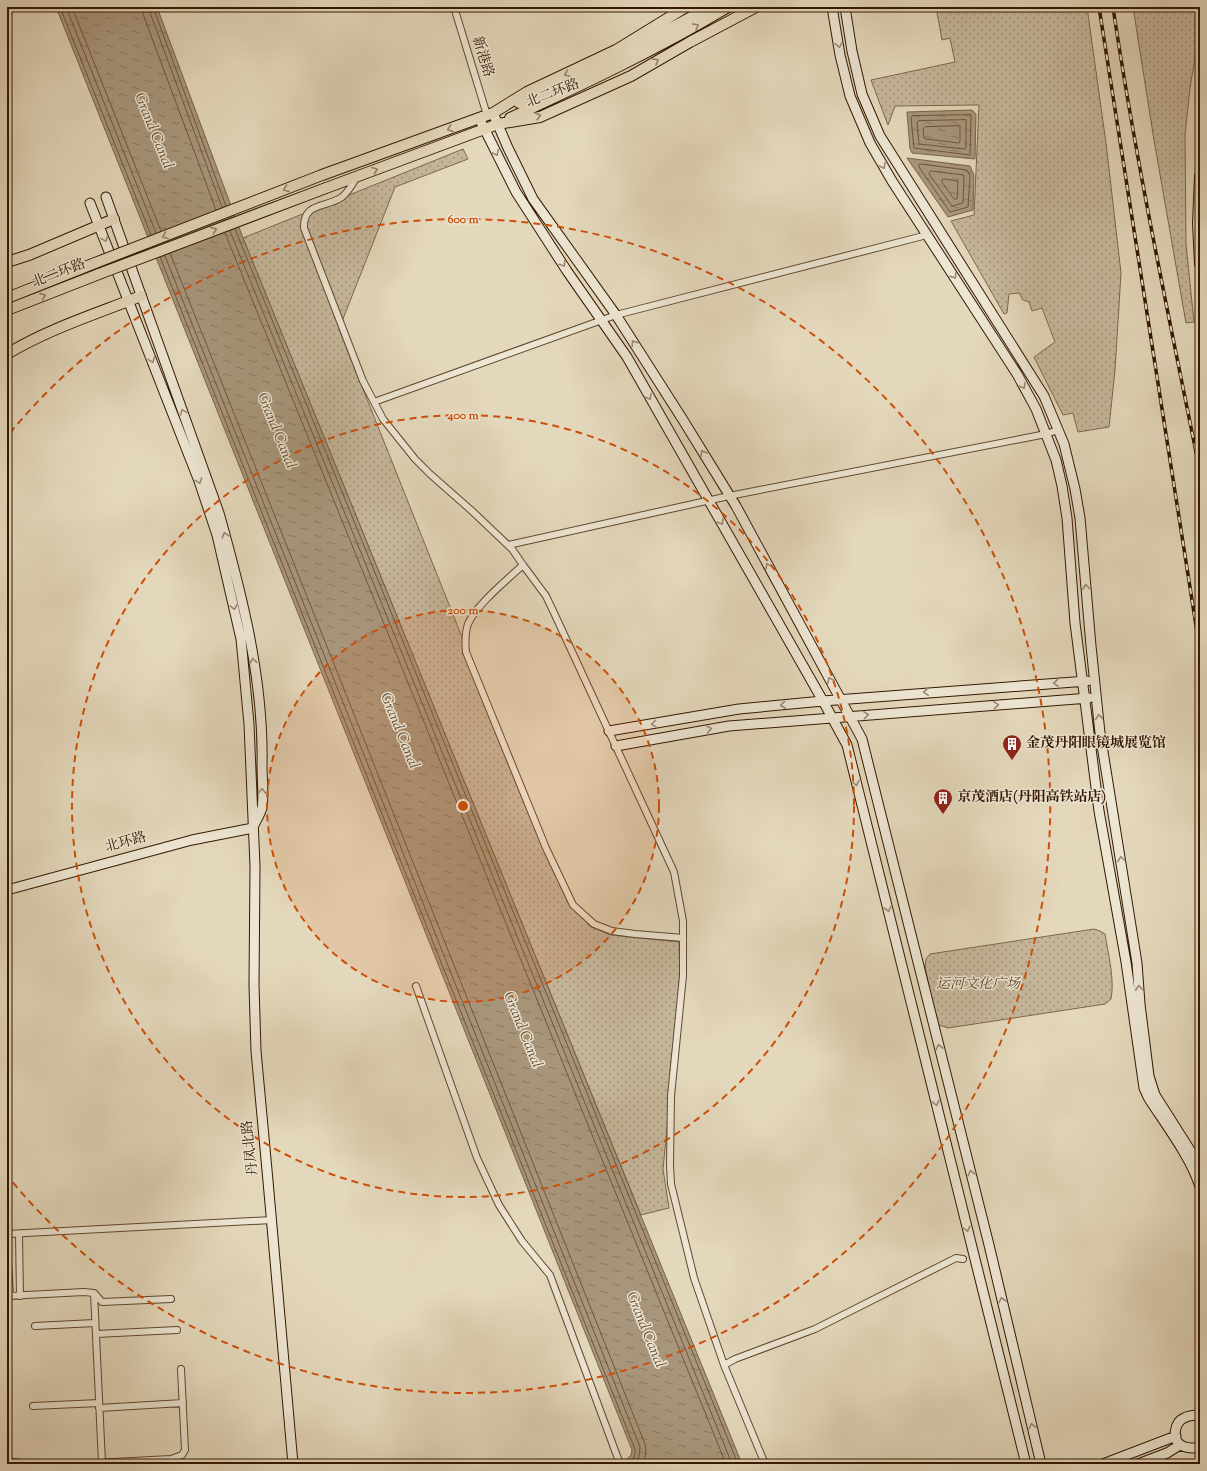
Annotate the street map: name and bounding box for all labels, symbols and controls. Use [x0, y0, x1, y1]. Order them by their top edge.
one-way arrow [692, 24, 699, 31]
street label: 新港路 [466, 34, 498, 80]
one-way arrow [834, 42, 842, 49]
one-way arrow [652, 59, 659, 66]
one-way arrow [564, 69, 571, 77]
street label: 北二环路 [523, 75, 583, 113]
water label: Grand Canal [128, 90, 178, 172]
one-way arrow [534, 112, 541, 121]
one-way arrow [446, 124, 453, 132]
one-way arrow [492, 149, 499, 156]
one-way arrow [879, 162, 886, 169]
one-way arrow [372, 166, 379, 174]
one-way arrow [282, 185, 289, 193]
text: 600 m [447, 211, 479, 229]
one-way arrow [211, 227, 218, 235]
one-way arrow [161, 232, 168, 240]
one-way arrow [100, 236, 108, 243]
street label: 北二环路 [29, 255, 89, 293]
one-way arrow [558, 260, 566, 267]
one-way arrow [949, 272, 956, 279]
one-way arrow [40, 292, 47, 300]
one-way arrow [631, 340, 639, 347]
one-way arrow [147, 356, 155, 364]
one-way arrow [1019, 381, 1026, 389]
water label: Grand Canal [251, 390, 301, 472]
one-way arrow [645, 393, 652, 400]
text: 400 m [446, 407, 479, 425]
one-way arrow [179, 408, 187, 415]
one-way arrow [701, 450, 708, 457]
one-way arrow [195, 478, 203, 485]
one-way arrow [716, 518, 723, 525]
one-way arrow [221, 531, 230, 538]
one-way arrow [765, 563, 773, 570]
one-way arrow [1082, 584, 1091, 590]
text: 200 m [448, 602, 478, 620]
one-way arrow [229, 603, 237, 610]
one-way arrow [249, 658, 258, 665]
one-way arrow [827, 677, 835, 684]
one-way arrow [1053, 679, 1059, 688]
one-way arrow [923, 688, 929, 697]
water label: Grand Canal [374, 690, 424, 772]
one-way arrow [779, 700, 786, 709]
one-way arrow [993, 700, 999, 709]
one-way arrow [863, 710, 870, 719]
one-way arrow [1094, 714, 1103, 720]
one-way arrow [651, 719, 657, 727]
one-way arrow [706, 725, 712, 734]
building icon: 金茂丹阳眼镜城展览馆 [1001, 733, 1023, 761]
place label: 金茂丹阳眼镜城展览馆 [1026, 734, 1166, 754]
one-way arrow [852, 779, 860, 786]
building icon: 京茂酒店(丹阳高铁站店) [932, 787, 954, 815]
one-way arrow [258, 788, 266, 794]
place label: 京茂酒店(丹阳高铁站店) [957, 788, 1106, 808]
centre of rings [456, 799, 470, 813]
street label: 北环路 [103, 828, 149, 858]
one-way arrow [1117, 856, 1125, 862]
one-way arrow [883, 906, 891, 912]
park label: 运河文化广场 [936, 975, 1021, 995]
one-way arrow [1134, 985, 1143, 991]
water label: Grand Canal [497, 989, 547, 1071]
one-way arrow [936, 1044, 944, 1050]
one-way arrow [931, 1100, 939, 1106]
street label: 丹凤北路 [238, 1119, 264, 1177]
one-way arrow [967, 1170, 976, 1177]
one-way arrow [962, 1225, 971, 1232]
water label: Grand Canal [620, 1289, 670, 1371]
one-way arrow [998, 1296, 1007, 1303]
one-way arrow [1028, 1423, 1037, 1430]

